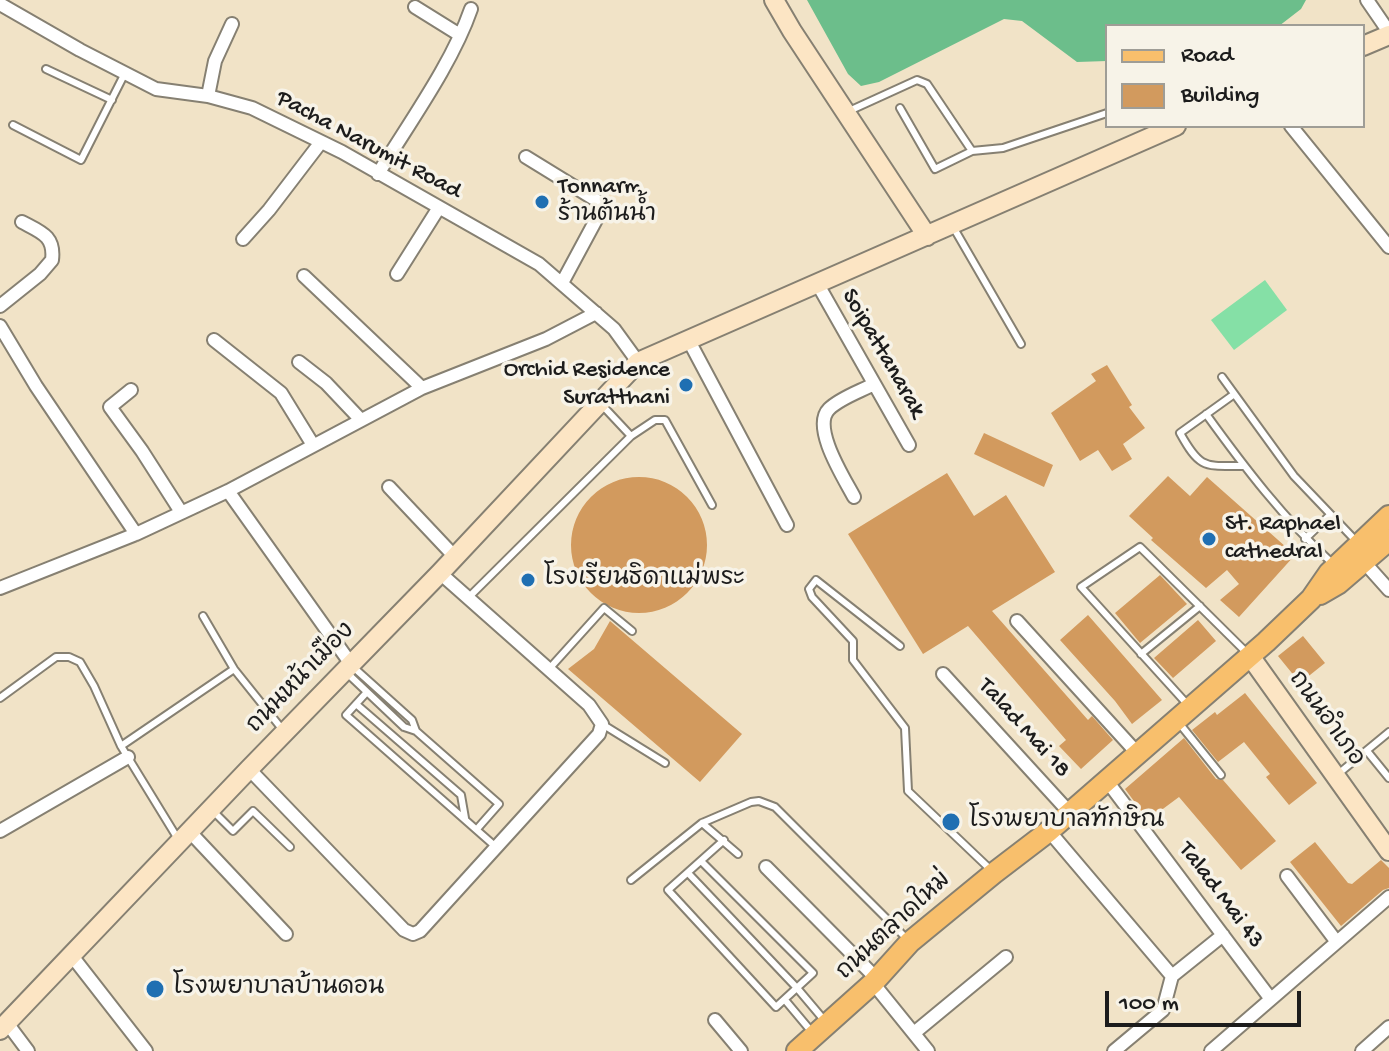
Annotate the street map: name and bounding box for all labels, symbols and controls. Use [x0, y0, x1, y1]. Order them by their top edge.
legend [1105, 24, 1365, 128]
text: Road [1181, 42, 1233, 71]
text: Building [1181, 82, 1259, 111]
street label: Pacha Narumit Road [271, 85, 465, 207]
place label: Tonnarm ร้านต้นน้ำ [558, 174, 656, 230]
marker: Tonnarm ร้านต้นน้ำ [533, 193, 551, 211]
street label: Soipattanarak [834, 284, 930, 424]
place label: Orchid Residence Suratthani [504, 357, 670, 413]
marker: Orchid Residence Suratthani [677, 376, 695, 394]
place label: St. Raphael cathedral [1225, 511, 1341, 567]
marker: St. Raphael cathedral [1200, 530, 1218, 548]
place label: โรงเรียนธิดาแม่พระ [544, 566, 745, 594]
marker: โรงเรียนธิดาแม่พระ [519, 571, 537, 589]
street label: ถนนหน้าเมือง [242, 618, 362, 740]
street label: ถนนอำเภอ [1281, 667, 1369, 773]
street label: Talad Mai 18 [971, 673, 1075, 785]
place label: โรงพยาบาลทักษิณ [969, 808, 1164, 836]
marker: โรงพยาบาลทักษิณ [940, 811, 962, 833]
street label: Talad Mai 43 [1171, 837, 1269, 955]
street label: ถนนตลาดใหม่ [832, 867, 958, 987]
place label: โรงพยาบาลบ้านดอน [173, 975, 384, 1003]
scale bar [1109, 975, 1305, 1025]
marker: โรงพยาบาลบ้านดอน [144, 978, 166, 1000]
text: 100 m [1119, 990, 1179, 1019]

